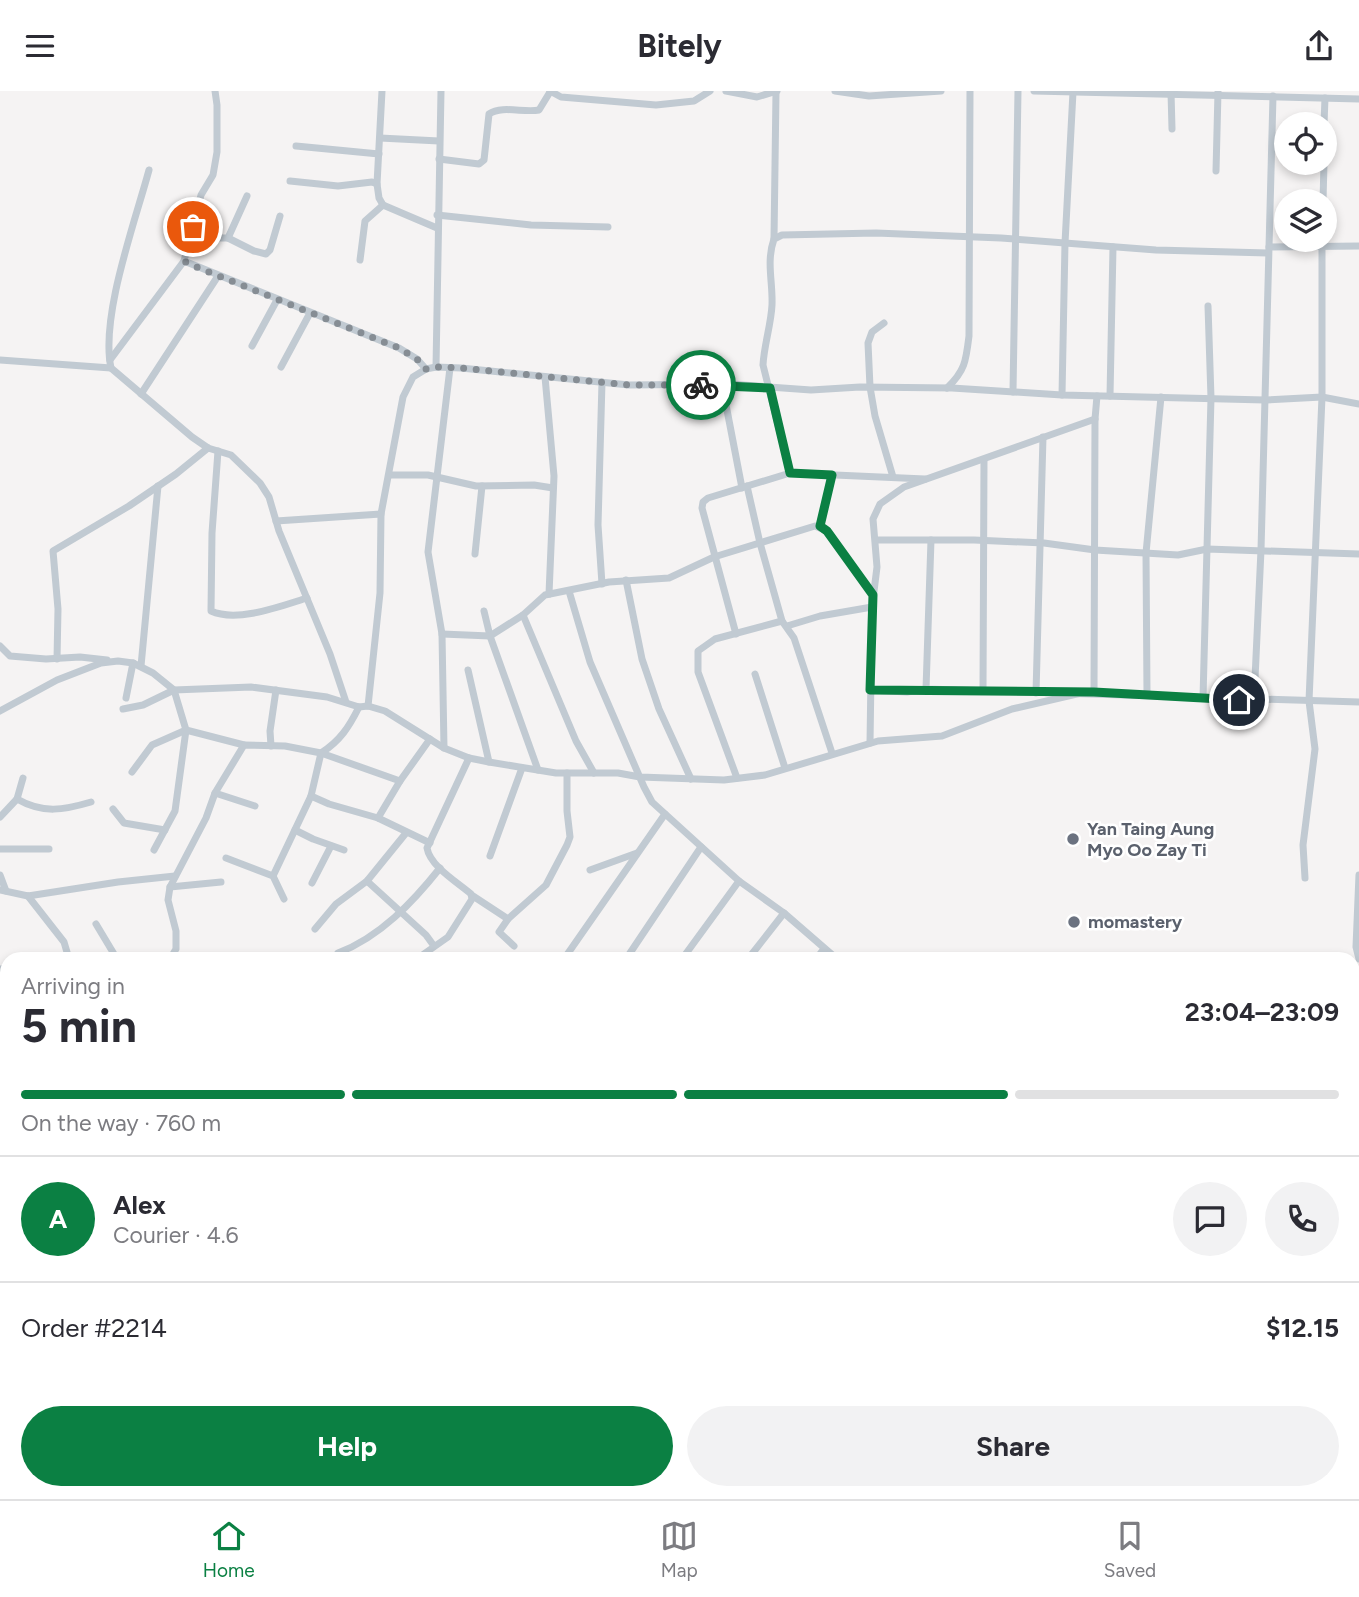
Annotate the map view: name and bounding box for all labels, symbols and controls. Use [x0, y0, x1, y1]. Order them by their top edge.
icon: menu [21, 27, 59, 65]
text: Bitely [637, 27, 722, 65]
icon: share [1300, 27, 1338, 65]
map controls [1274, 112, 1337, 252]
button: locate [1274, 112, 1337, 175]
button: layers [1274, 189, 1337, 252]
pin [163, 197, 223, 257]
icon: bag [174, 208, 212, 246]
courier [666, 350, 736, 420]
icon: bike [682, 366, 720, 404]
pin [1209, 670, 1269, 730]
icon: home [1220, 681, 1258, 719]
place label: Yan Taing Aung Myo Oo Zay Ti [1087, 818, 1214, 861]
marker: Yan Taing Aung Myo Oo Zay Ti [1065, 831, 1081, 847]
place label: momastery [1088, 911, 1183, 933]
marker: momastery [1066, 914, 1082, 930]
text: Arriving in [21, 972, 125, 1000]
text: 23:04–23:09 [1185, 996, 1339, 1028]
text: 5 min [21, 998, 137, 1054]
text: On the way · 760 m [21, 1109, 221, 1137]
button: chat [1173, 1182, 1247, 1256]
button: phone [1265, 1182, 1339, 1256]
text: Alex [113, 1189, 166, 1221]
text: A [49, 1203, 67, 1235]
text: Courier · 4.6 [113, 1221, 239, 1249]
text: Order #2214 [21, 1312, 167, 1344]
text: $12.15 [1266, 1312, 1339, 1344]
button: Help [21, 1406, 673, 1486]
button: Share [687, 1406, 1339, 1486]
tab: Home [203, 1517, 255, 1582]
tab: Map [660, 1517, 698, 1582]
tab: Saved [1104, 1517, 1156, 1582]

